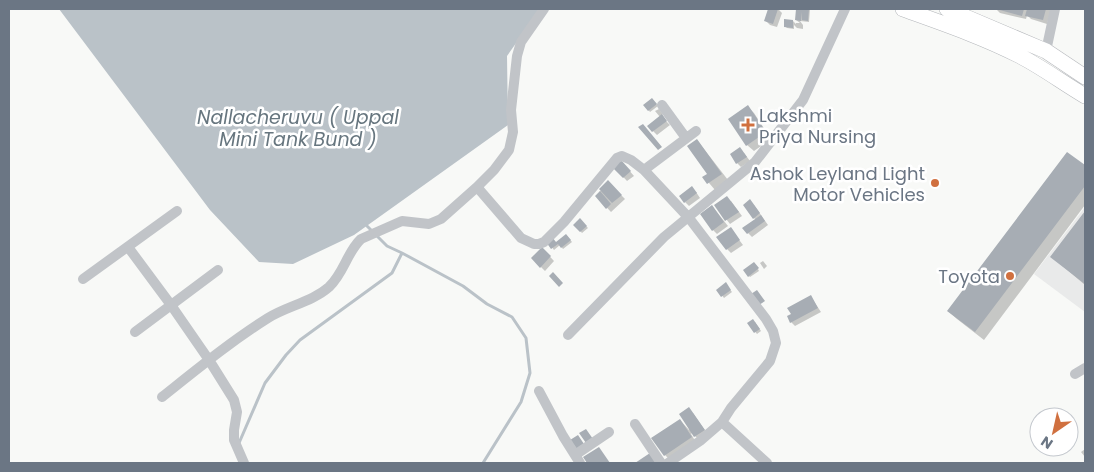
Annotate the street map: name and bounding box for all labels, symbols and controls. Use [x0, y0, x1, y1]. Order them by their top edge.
place label: Lakshmi Priya Nursing [759, 103, 876, 149]
water label: Nallacheruvu ( Uppal Mini Tank Bund ) [197, 104, 399, 153]
marker: Lakshmi Priya Nursing [741, 118, 755, 132]
place label: Ashok Leyland Light Motor Vehicles [750, 161, 925, 207]
marker: Ashok Leyland Light Motor Vehicles [929, 177, 941, 189]
place label: Toyota [938, 264, 1000, 289]
marker: Toyota [1004, 270, 1016, 282]
north arrow [1029, 407, 1079, 457]
text: N [1037, 432, 1057, 454]

